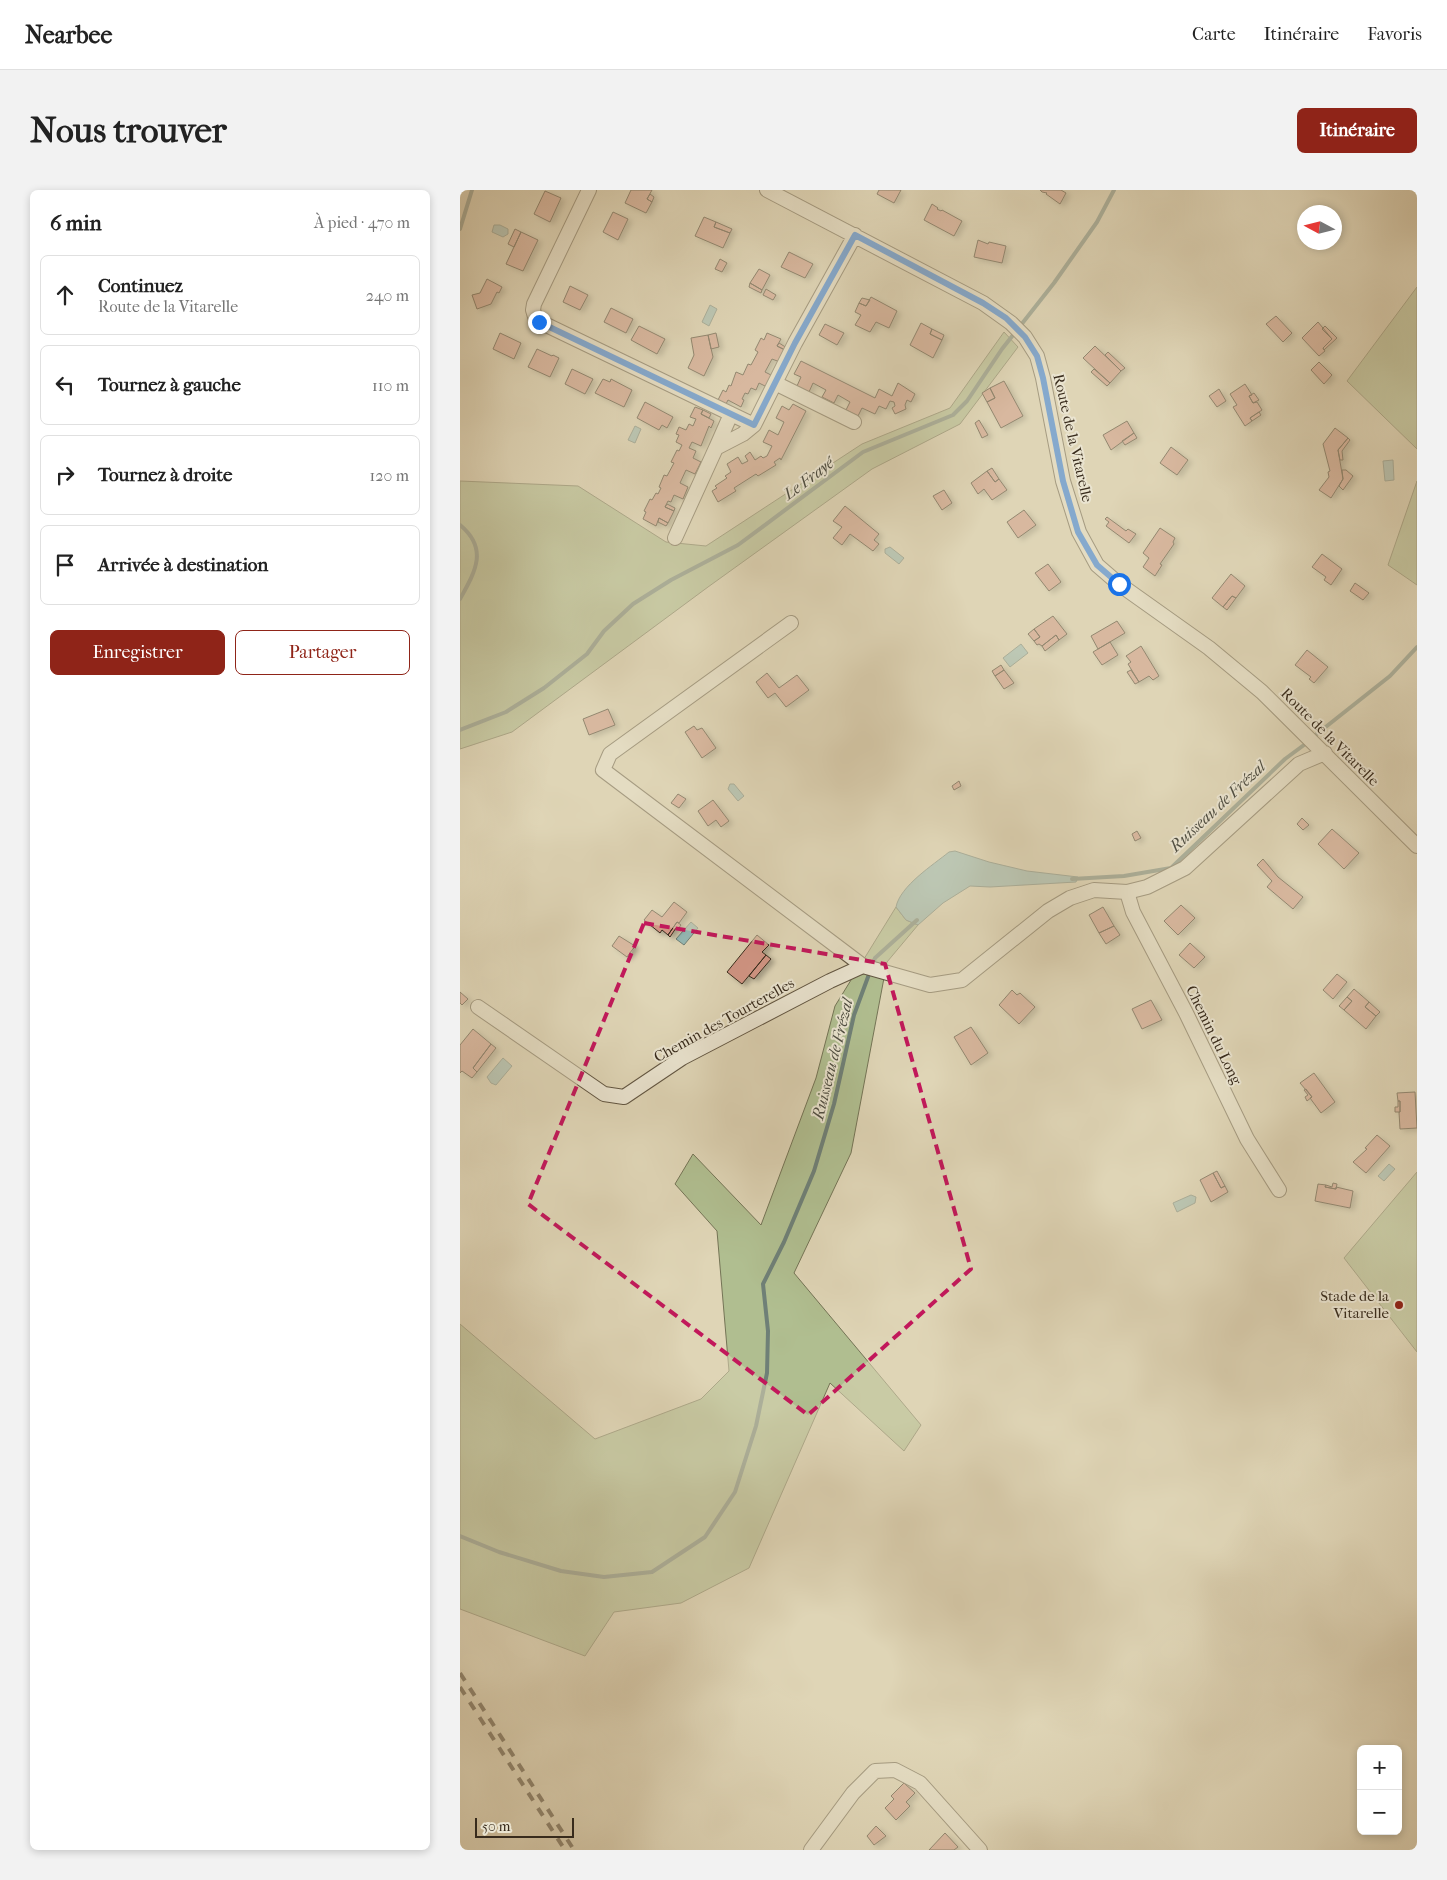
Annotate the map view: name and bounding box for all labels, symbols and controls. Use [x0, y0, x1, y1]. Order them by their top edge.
text: Nearbee [25, 21, 112, 49]
text: Carte [1192, 24, 1236, 45]
text: Itinéraire [1264, 24, 1339, 45]
text: Favoris [1367, 24, 1422, 45]
button: Itinéraire [1297, 108, 1417, 153]
text: Nous trouver [30, 110, 227, 151]
north arrow [1297, 205, 1342, 250]
text: 6 min [50, 211, 102, 235]
text: À pied · 470 m [314, 213, 410, 232]
text: Continuez [98, 275, 183, 297]
icon: ahead [51, 281, 79, 309]
text: 240 m [366, 286, 409, 305]
text: Route de la Vitarelle [98, 297, 238, 316]
route end [528, 311, 551, 334]
icon: left [51, 371, 79, 399]
street label: Route de la Vitarelle [1049, 372, 1097, 505]
text: Tournez à gauche [98, 374, 241, 396]
text: 110 m [372, 376, 409, 395]
water label: Le Frayé [779, 452, 839, 504]
icon: right [51, 461, 79, 489]
text: Tournez à droite [98, 464, 232, 486]
text: 120 m [370, 466, 409, 485]
icon: arrive [51, 551, 79, 579]
text: Arrivée à destination [98, 554, 268, 576]
route start [1108, 573, 1131, 596]
button: Enregistrer [50, 630, 225, 675]
button: Partager [235, 630, 410, 675]
street label: Route de la Vitarelle [1277, 684, 1383, 790]
water label: Ruisseau de Frézal [1165, 756, 1271, 856]
street label: Chemin des Tourterelles [651, 974, 798, 1066]
street label: Chemin du Long [1182, 983, 1246, 1088]
water label: Ruisseau de Frézal [808, 995, 857, 1123]
place label: Stade de la Vitarelle [1320, 1287, 1390, 1322]
marker: Stade de la Vitarelle [1393, 1299, 1405, 1311]
map controls [1357, 1745, 1402, 1835]
button: + [1357, 1745, 1402, 1790]
button: − [1357, 1790, 1402, 1835]
scale bar [475, 1815, 574, 1838]
text: 50 m [482, 1818, 510, 1835]

